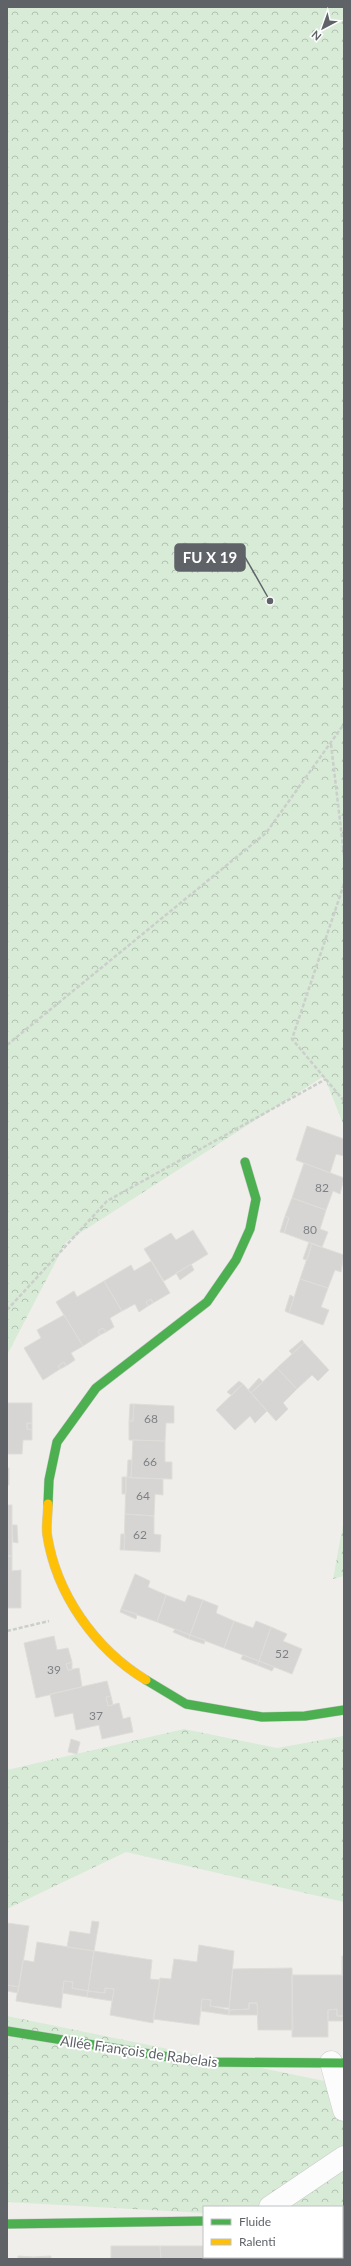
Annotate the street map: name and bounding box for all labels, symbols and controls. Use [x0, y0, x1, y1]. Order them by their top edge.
north arrow [303, 8, 343, 48]
text: N [309, 28, 324, 44]
callout: FU X 19 [175, 544, 245, 571]
text: FU X 19 [183, 548, 237, 566]
house number: 82 [315, 1180, 329, 1195]
house number: 80 [303, 1222, 317, 1237]
house number: 68 [144, 1411, 158, 1426]
house number: 66 [143, 1454, 157, 1469]
house number: 64 [136, 1488, 150, 1503]
house number: 62 [133, 1527, 147, 1542]
house number: 52 [275, 1646, 289, 1661]
house number: 39 [47, 1662, 61, 1677]
house number: 37 [89, 1708, 103, 1723]
street label: Allée François de Rabelais [59, 2032, 219, 2070]
legend [203, 2206, 343, 2258]
text: Fluide [239, 2214, 271, 2229]
text: Ralenti [239, 2234, 276, 2249]

